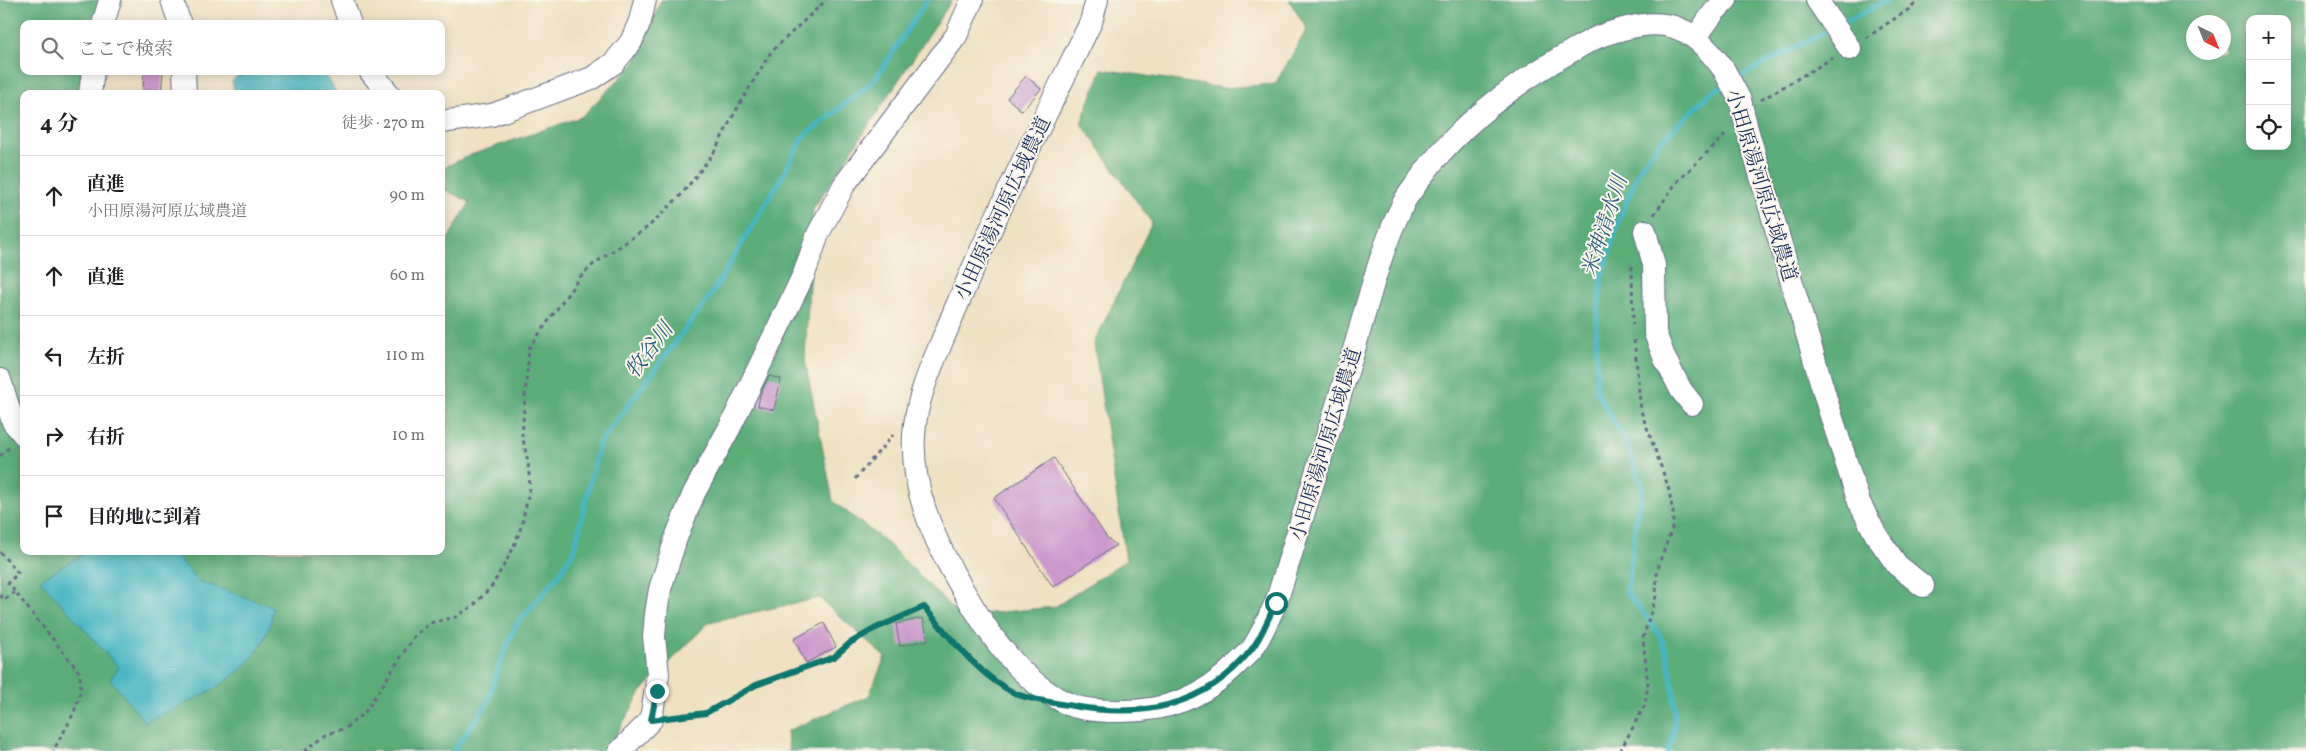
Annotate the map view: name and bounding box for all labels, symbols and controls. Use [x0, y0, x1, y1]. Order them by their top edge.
north arrow [2186, 15, 2231, 60]
map controls [2246, 15, 2291, 150]
button: + [2246, 15, 2291, 60]
search box [20, 20, 445, 75]
icon: search [38, 34, 66, 62]
text: ここで検索 [78, 37, 173, 63]
button: − [2246, 60, 2291, 105]
street label: 小田原湯河原広域農道 [1717, 86, 1803, 285]
button: locate [2246, 105, 2291, 150]
text: 4 分 [40, 110, 78, 139]
street label: 小田原湯河原広域農道 [949, 112, 1059, 305]
text: 徒歩 · 270 m [341, 113, 425, 135]
water label: 米神清水川 [1575, 170, 1636, 281]
text: 直進 [87, 172, 125, 198]
icon: ahead [40, 182, 68, 210]
text: 90 m [389, 185, 425, 207]
text: 小田原湯河原広域農道 [87, 201, 247, 223]
icon: ahead [40, 262, 68, 290]
text: 直進 [87, 265, 125, 291]
text: 60 m [390, 265, 425, 287]
water label: 牧谷川 [620, 315, 682, 385]
icon: left [40, 342, 68, 370]
text: 左折 [87, 345, 125, 371]
text: 110 m [386, 345, 425, 367]
street label: 小田原湯河原広域農道 [1284, 345, 1370, 544]
icon: right [40, 422, 68, 450]
text: 右折 [87, 425, 125, 451]
text: 10 m [392, 425, 425, 447]
icon: arrive [40, 502, 68, 530]
text: 目的地に到着 [87, 505, 201, 531]
route start [1265, 592, 1288, 615]
route end [646, 680, 669, 703]

